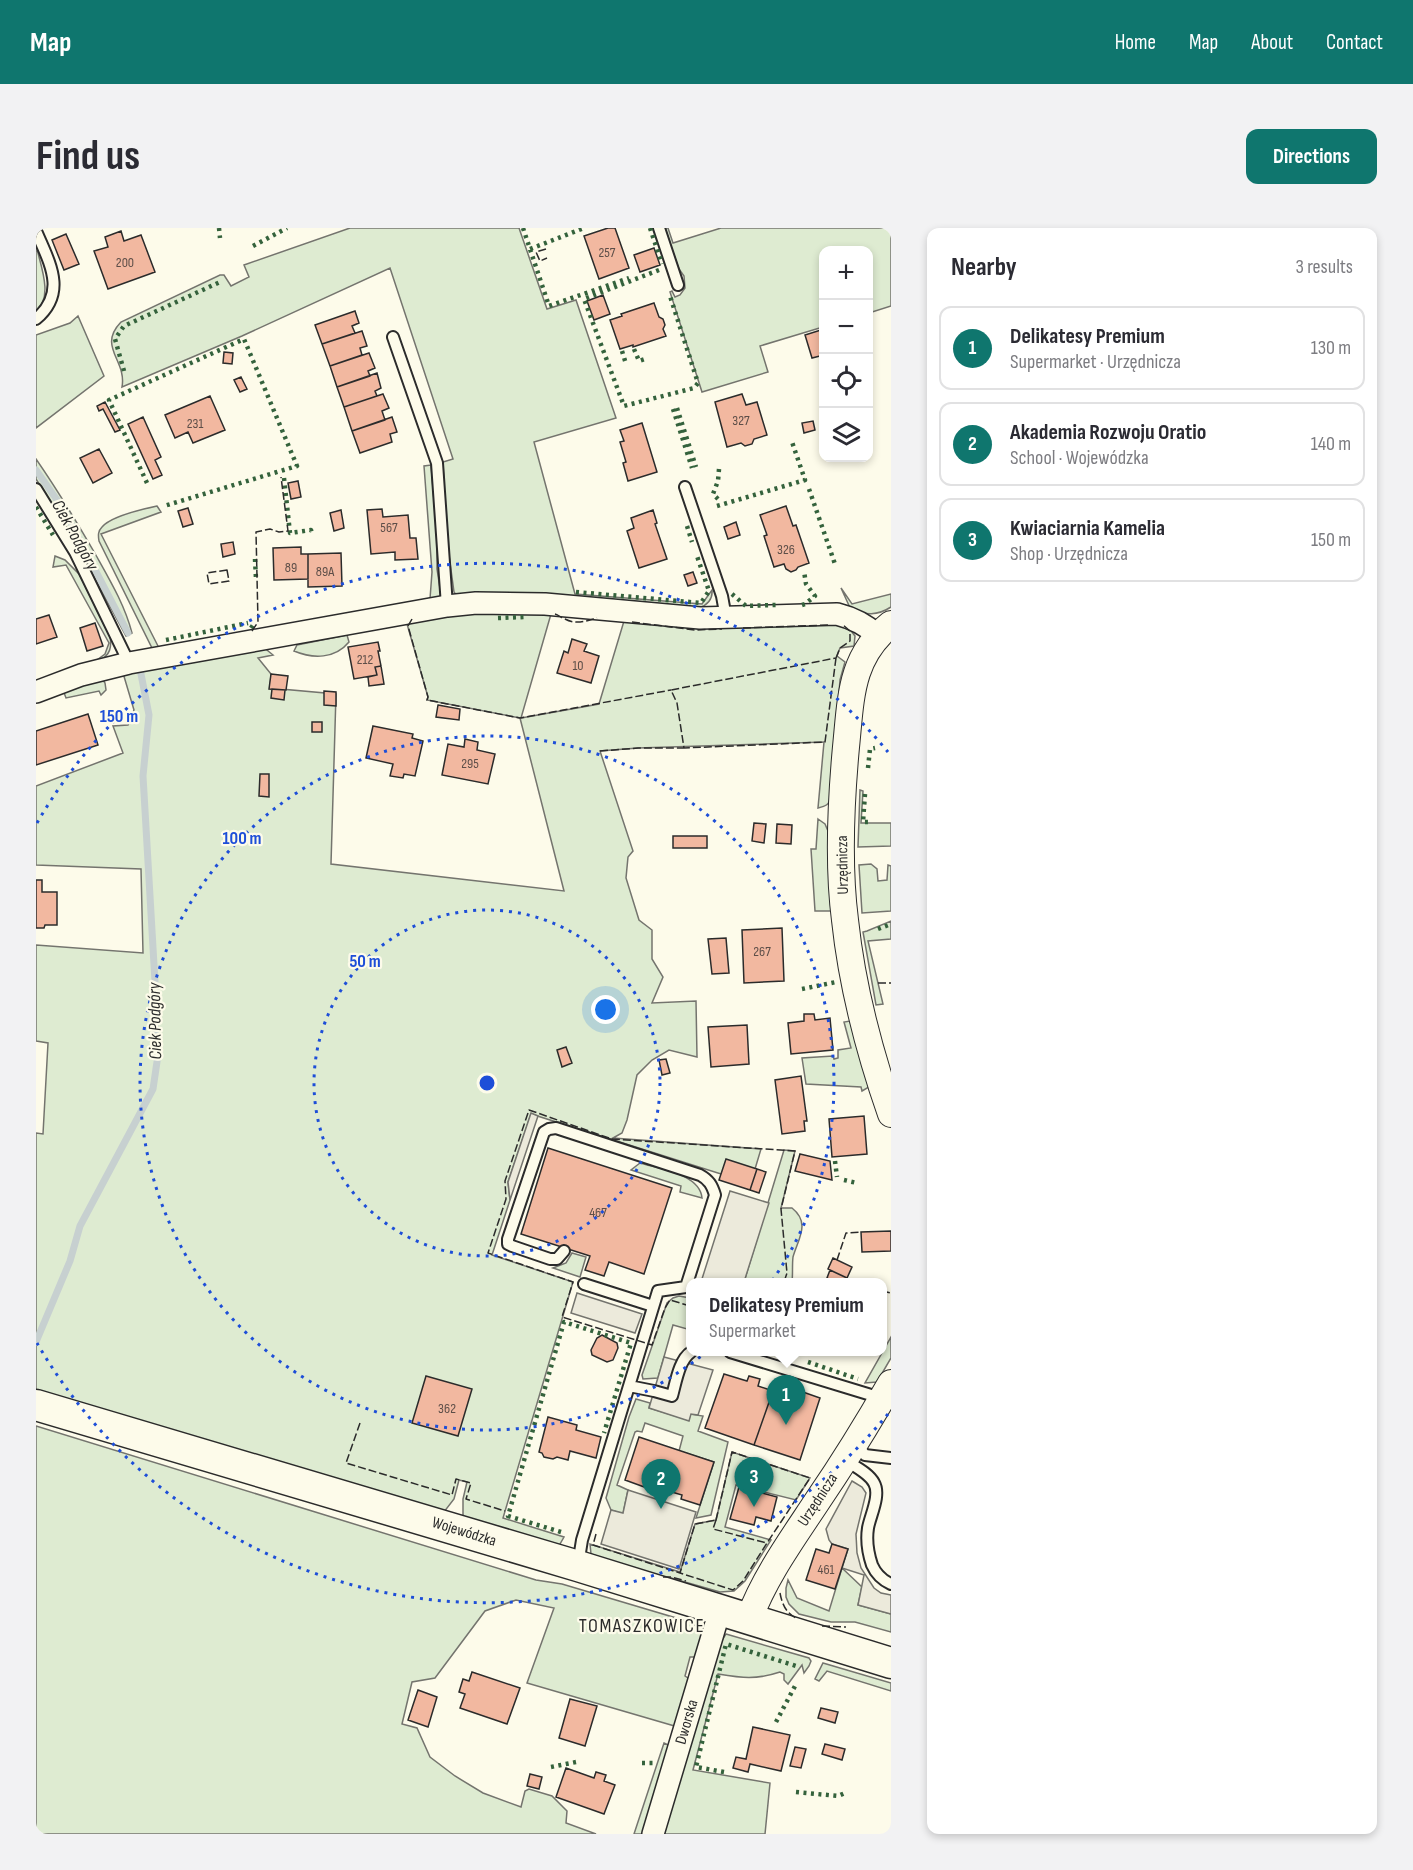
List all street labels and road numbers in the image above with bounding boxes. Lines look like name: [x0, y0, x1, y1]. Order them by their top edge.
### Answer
street label: Urzędnicza: [833, 835, 853, 895]
street label: Urzędnicza: [794, 1470, 842, 1530]
street label: Wojewódzka: [430, 1513, 498, 1551]
street label: Dworska: [672, 1697, 702, 1747]

